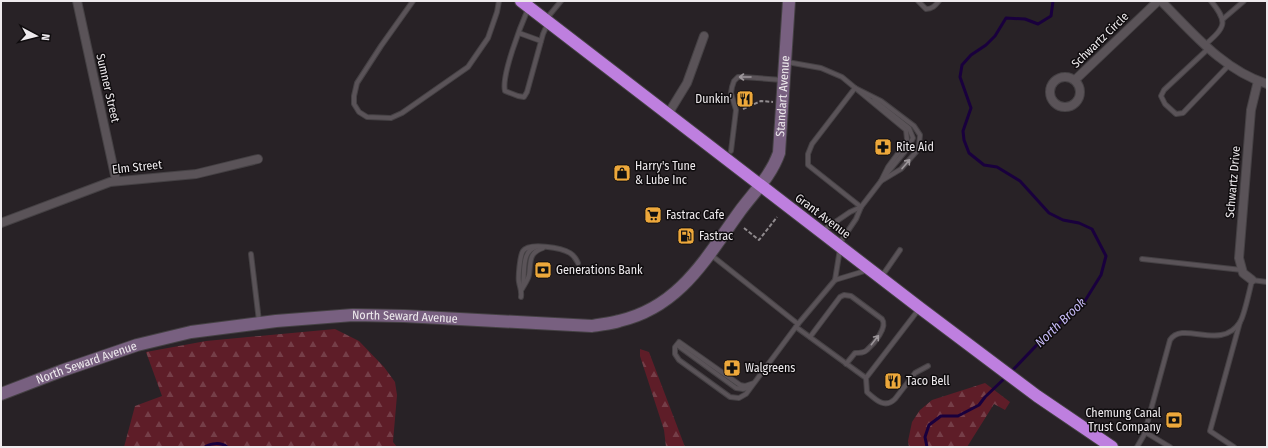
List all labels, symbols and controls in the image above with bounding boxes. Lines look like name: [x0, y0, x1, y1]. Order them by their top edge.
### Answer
street label: Schwartz Circle: [1069, 9, 1131, 71]
north arrow: [16, 16, 56, 56]
text: N: [39, 33, 52, 41]
street label: Sumner Street: [93, 52, 123, 124]
street label: Standart Avenue: [773, 55, 792, 137]
one-way arrow: [739, 73, 752, 81]
restaurant icon: Dunkin': [735, 89, 755, 109]
place label: Dunkin': [695, 92, 732, 106]
pharmacy icon: Rite Aid: [873, 137, 893, 157]
place label: Rite Aid: [896, 140, 934, 154]
street label: Schwartz Drive: [1223, 145, 1243, 219]
street label: Elm Street: [111, 157, 163, 177]
one-way arrow: [902, 158, 911, 169]
place label: Harry's Tune & Lube Inc: [635, 159, 696, 187]
shop icon: Harry's Tune & Lube Inc: [612, 163, 632, 183]
street label: Grant Avenue: [793, 191, 854, 241]
supermarket icon: Fastrac Cafe: [643, 205, 663, 225]
place label: Fastrac Cafe: [666, 208, 724, 222]
fuel station icon: Fastrac: [676, 226, 696, 246]
place label: Fastrac: [699, 229, 733, 243]
bank icon: Generations Bank: [533, 260, 553, 280]
place label: Generations Bank: [556, 263, 643, 277]
water label: North Brook: [1032, 294, 1089, 350]
street label: North Seward Avenue: [352, 308, 458, 326]
one-way arrow: [870, 335, 879, 346]
street label: North Seward Avenue: [34, 339, 139, 387]
pharmacy icon: Walgreens: [722, 358, 742, 378]
place label: Walgreens: [745, 361, 795, 375]
restaurant icon: Taco Bell: [883, 371, 903, 391]
place label: Taco Bell: [906, 374, 950, 388]
place label: Chemung Canal Trust Company: [1085, 406, 1162, 434]
bank icon: Chemung Canal Trust Company: [1164, 410, 1184, 430]

